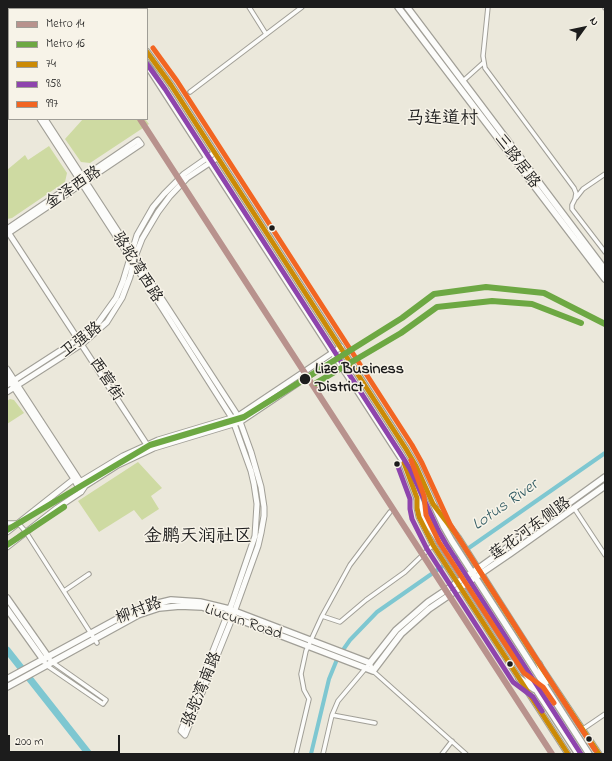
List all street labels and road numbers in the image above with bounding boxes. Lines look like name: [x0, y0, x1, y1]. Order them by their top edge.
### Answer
street label: 三路居路: [489, 131, 543, 193]
street label: 金泽西路: [42, 163, 106, 215]
street label: 骆驼湾西路: [107, 229, 165, 307]
street label: 卫强路: [57, 319, 107, 363]
street label: 西营街: [84, 355, 126, 405]
street label: 莲花河东侧路: [487, 494, 575, 566]
street label: 柳村路: [113, 594, 165, 630]
street label: Liucun Road: [202, 601, 284, 645]
street label: 骆驼湾南路: [179, 649, 227, 731]

